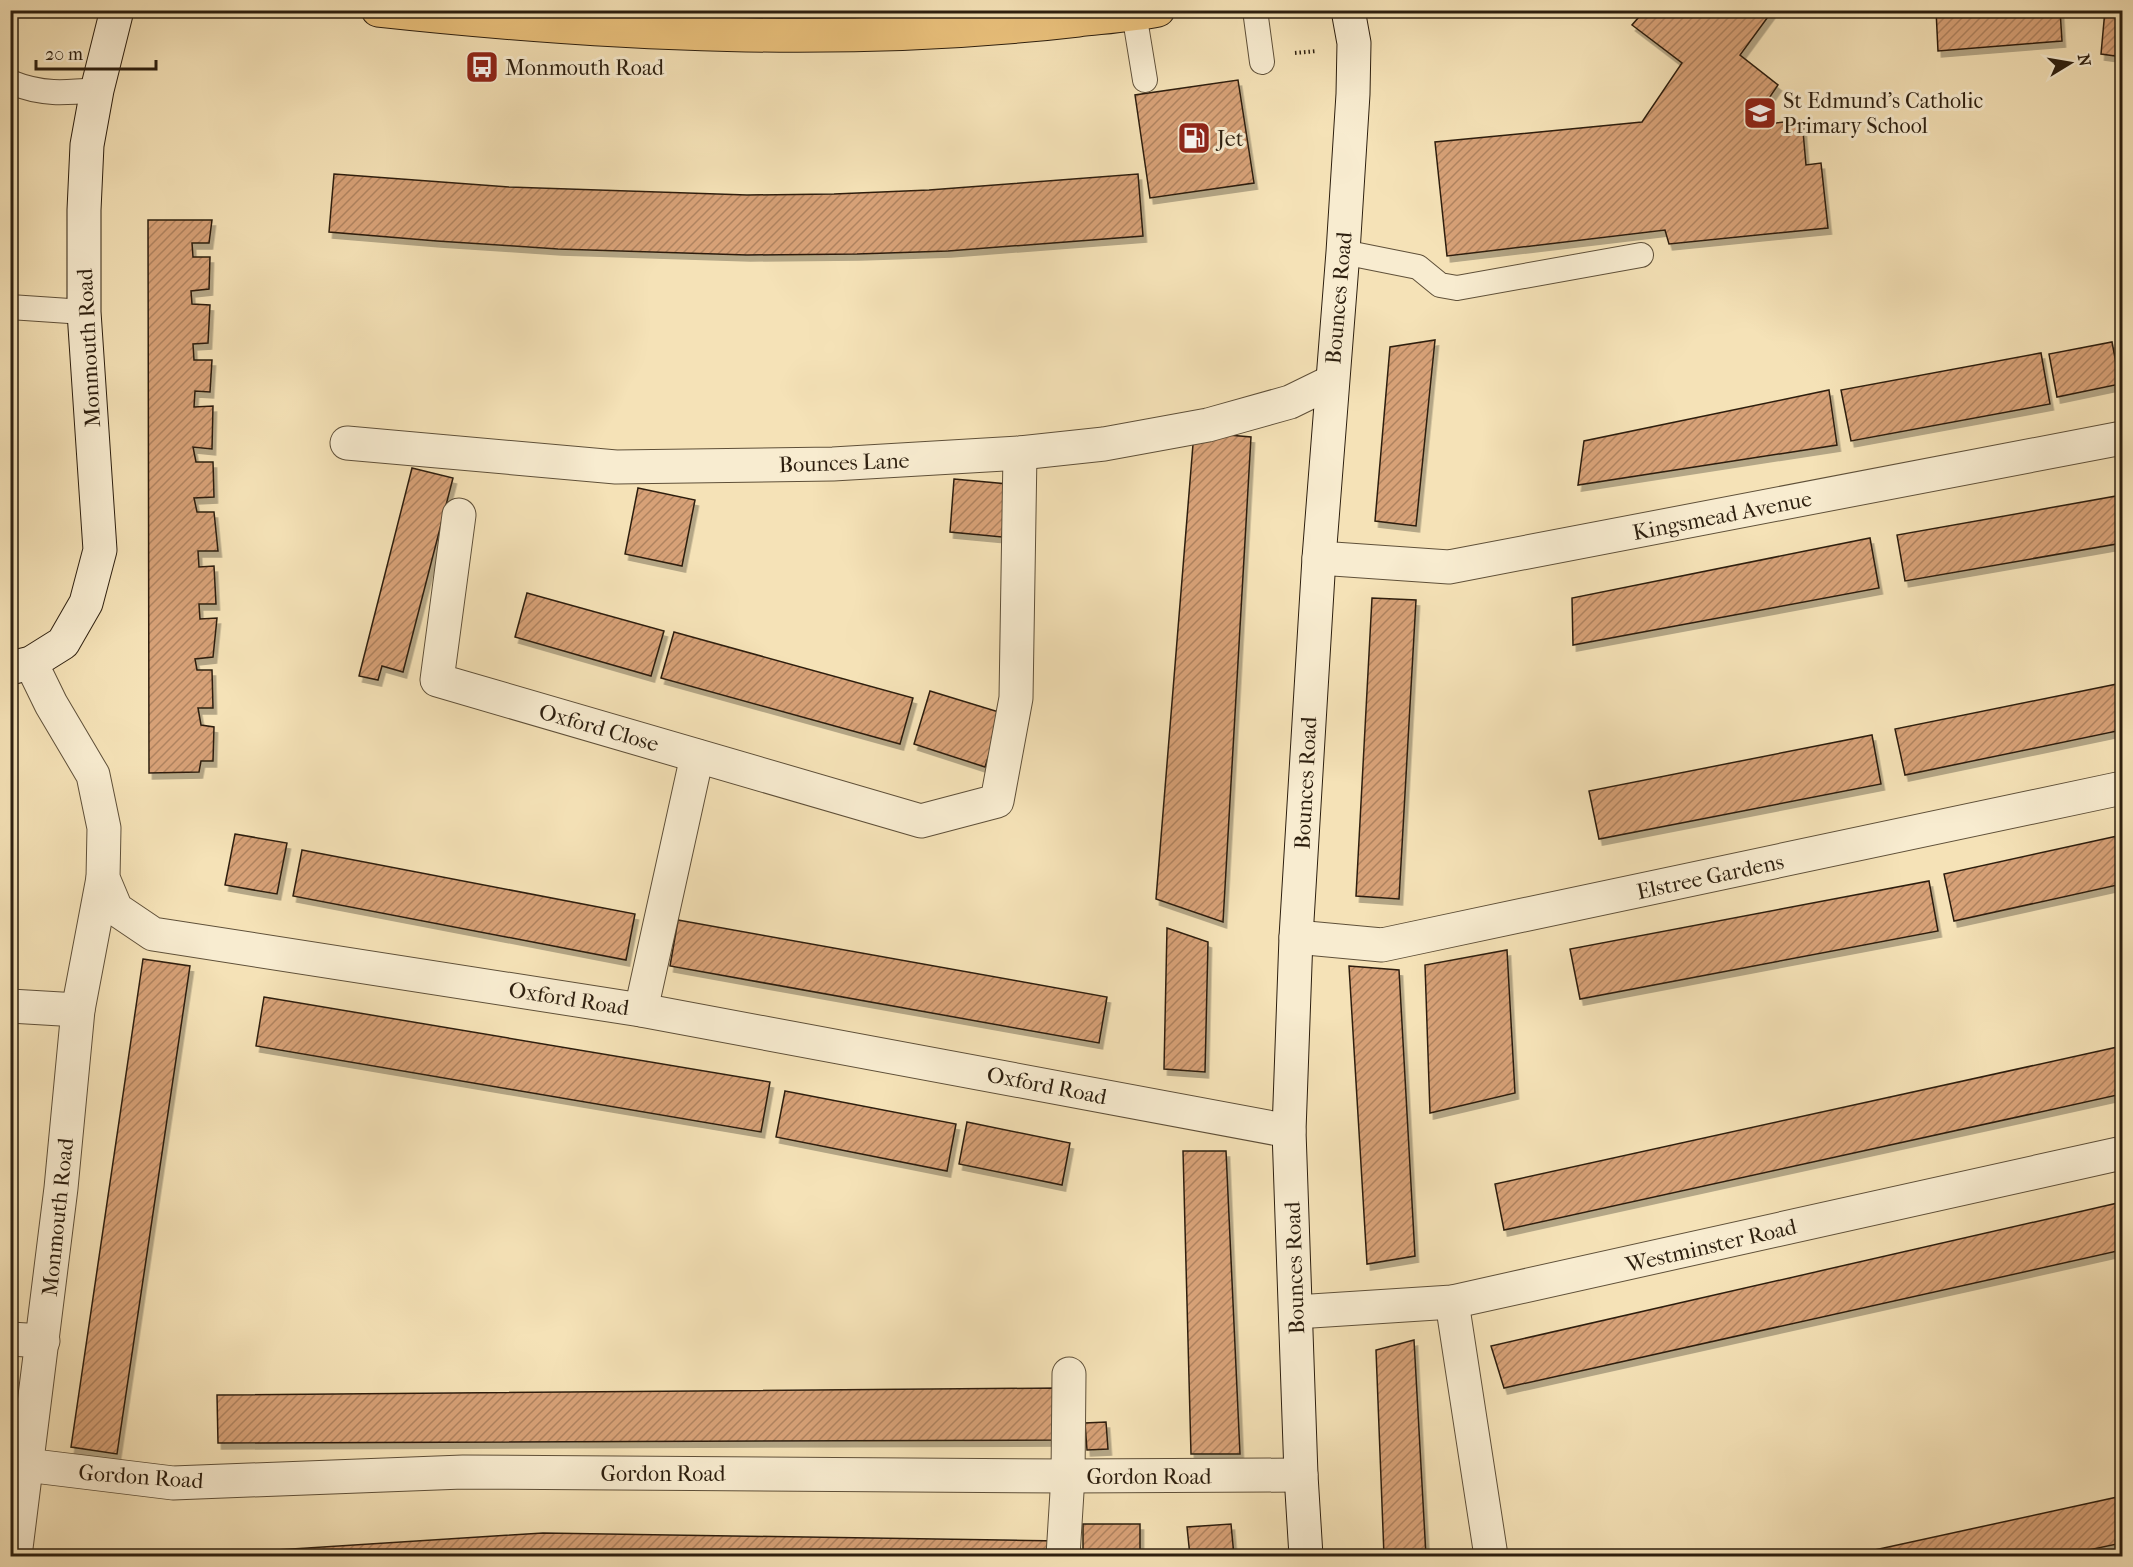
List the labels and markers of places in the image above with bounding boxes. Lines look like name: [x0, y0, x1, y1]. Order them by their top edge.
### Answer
bus stop icon: Monmouth Road: [464, 49, 500, 85]
place label: Monmouth Road: [505, 55, 665, 81]
place label: St Edmund's Catholic Primary School: [1783, 88, 1983, 139]
school or university icon: St Edmund's Catholic Primary School: [1742, 95, 1778, 131]
fuel station icon: Jet: [1176, 120, 1212, 156]
place label: Jet: [1215, 126, 1244, 152]

